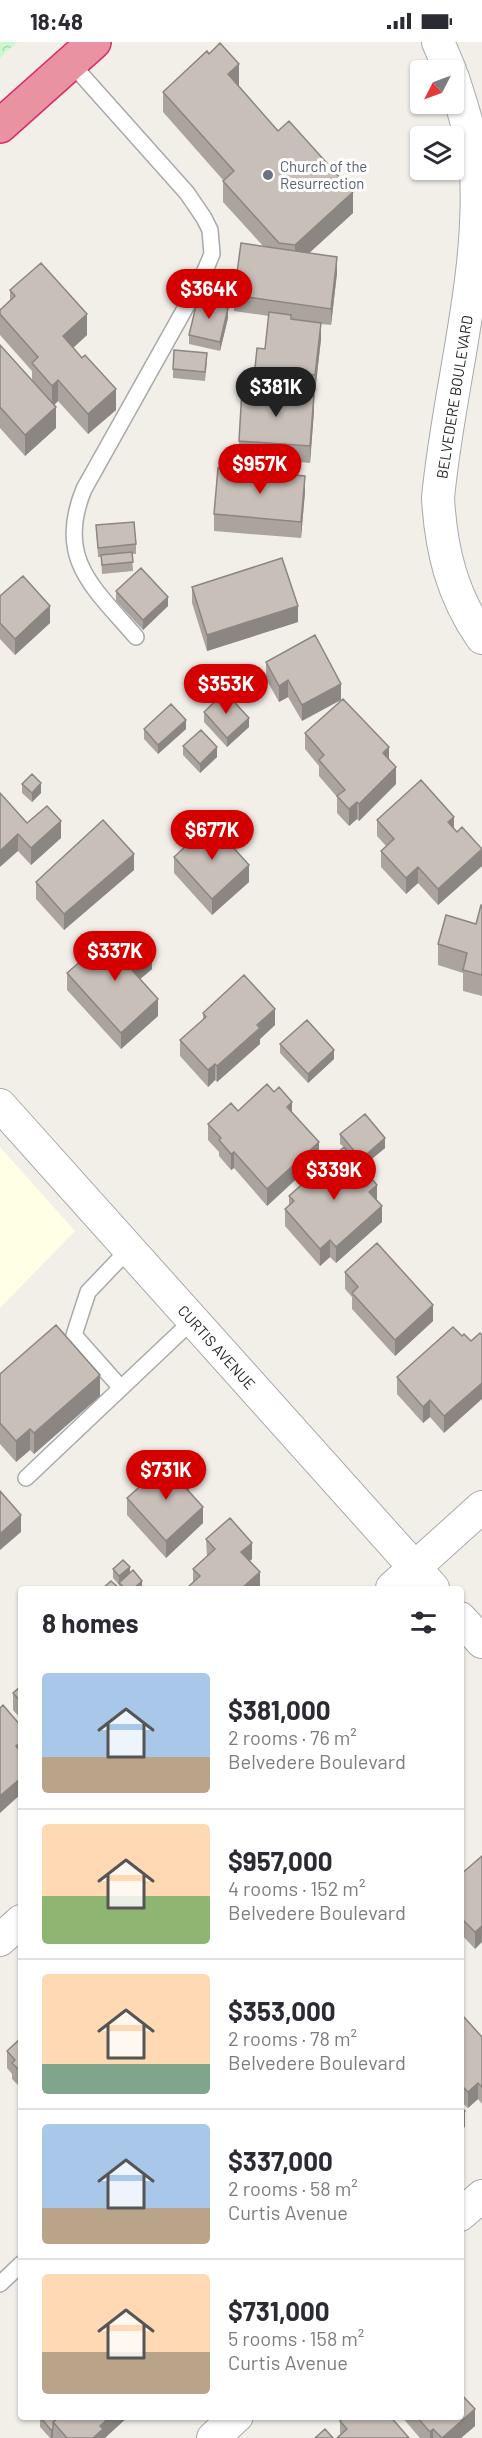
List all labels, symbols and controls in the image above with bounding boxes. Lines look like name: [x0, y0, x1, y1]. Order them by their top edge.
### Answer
text: 18:48: [30, 8, 83, 34]
north arrow: [410, 60, 464, 114]
map controls: [410, 60, 464, 180]
button: layers: [410, 126, 464, 180]
place label: Church of the Resurrection: [280, 157, 367, 192]
marker: Church of the Resurrection: [261, 168, 275, 182]
pin: $364K: [167, 269, 251, 320]
text: $364K: [180, 276, 238, 300]
street label: BELVEDERE BOULEVARD: [432, 314, 476, 480]
pin: $381K: [234, 367, 318, 418]
text: $381K: [250, 374, 302, 398]
pin: $957K: [218, 444, 302, 495]
text: $957K: [232, 451, 288, 475]
pin: $353K: [184, 664, 268, 715]
text: $353K: [198, 671, 254, 695]
pin: $677K: [170, 810, 254, 861]
text: $677K: [185, 817, 239, 841]
pin: $337K: [73, 931, 157, 982]
text: $337K: [87, 938, 143, 962]
pin: $339K: [292, 1150, 376, 1201]
text: $339K: [306, 1157, 362, 1181]
street label: CURTIS AVENUE: [174, 1301, 260, 1393]
pin: $731K: [124, 1450, 208, 1501]
text: $731K: [140, 1457, 192, 1481]
icon: filters: [407, 1606, 440, 1639]
text: 8 homes: [42, 1607, 139, 1638]
text: $381,000: [228, 1694, 331, 1725]
icon: home: [90, 1697, 162, 1769]
text: 2 rooms · 76 m²: [228, 1725, 357, 1749]
text: Belvedere Boulevard: [228, 1749, 406, 1773]
text: $957,000: [228, 1845, 333, 1876]
icon: home: [90, 1848, 162, 1920]
text: 4 rooms · 152 m²: [228, 1876, 365, 1900]
text: Belvedere Boulevard: [228, 1900, 406, 1924]
text: $353,000: [228, 1995, 336, 2026]
icon: home: [90, 1998, 162, 2070]
text: 2 rooms · 78 m²: [228, 2026, 357, 2050]
text: Belvedere Boulevard: [228, 2050, 406, 2074]
text: $337,000: [228, 2145, 333, 2176]
icon: home: [90, 2148, 162, 2220]
text: 2 rooms · 58 m²: [228, 2176, 358, 2200]
text: Curtis Avenue: [228, 2200, 348, 2224]
text: $731,000: [228, 2295, 330, 2326]
icon: home: [90, 2298, 162, 2370]
text: 5 rooms · 158 m²: [228, 2326, 364, 2350]
text: Curtis Avenue: [228, 2350, 348, 2374]

